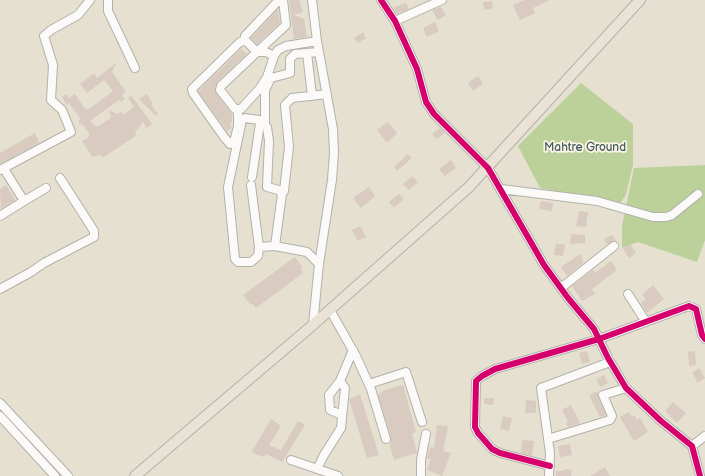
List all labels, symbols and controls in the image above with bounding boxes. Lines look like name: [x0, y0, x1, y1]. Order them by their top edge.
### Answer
park label: Mahtre Ground: [544, 141, 626, 155]

